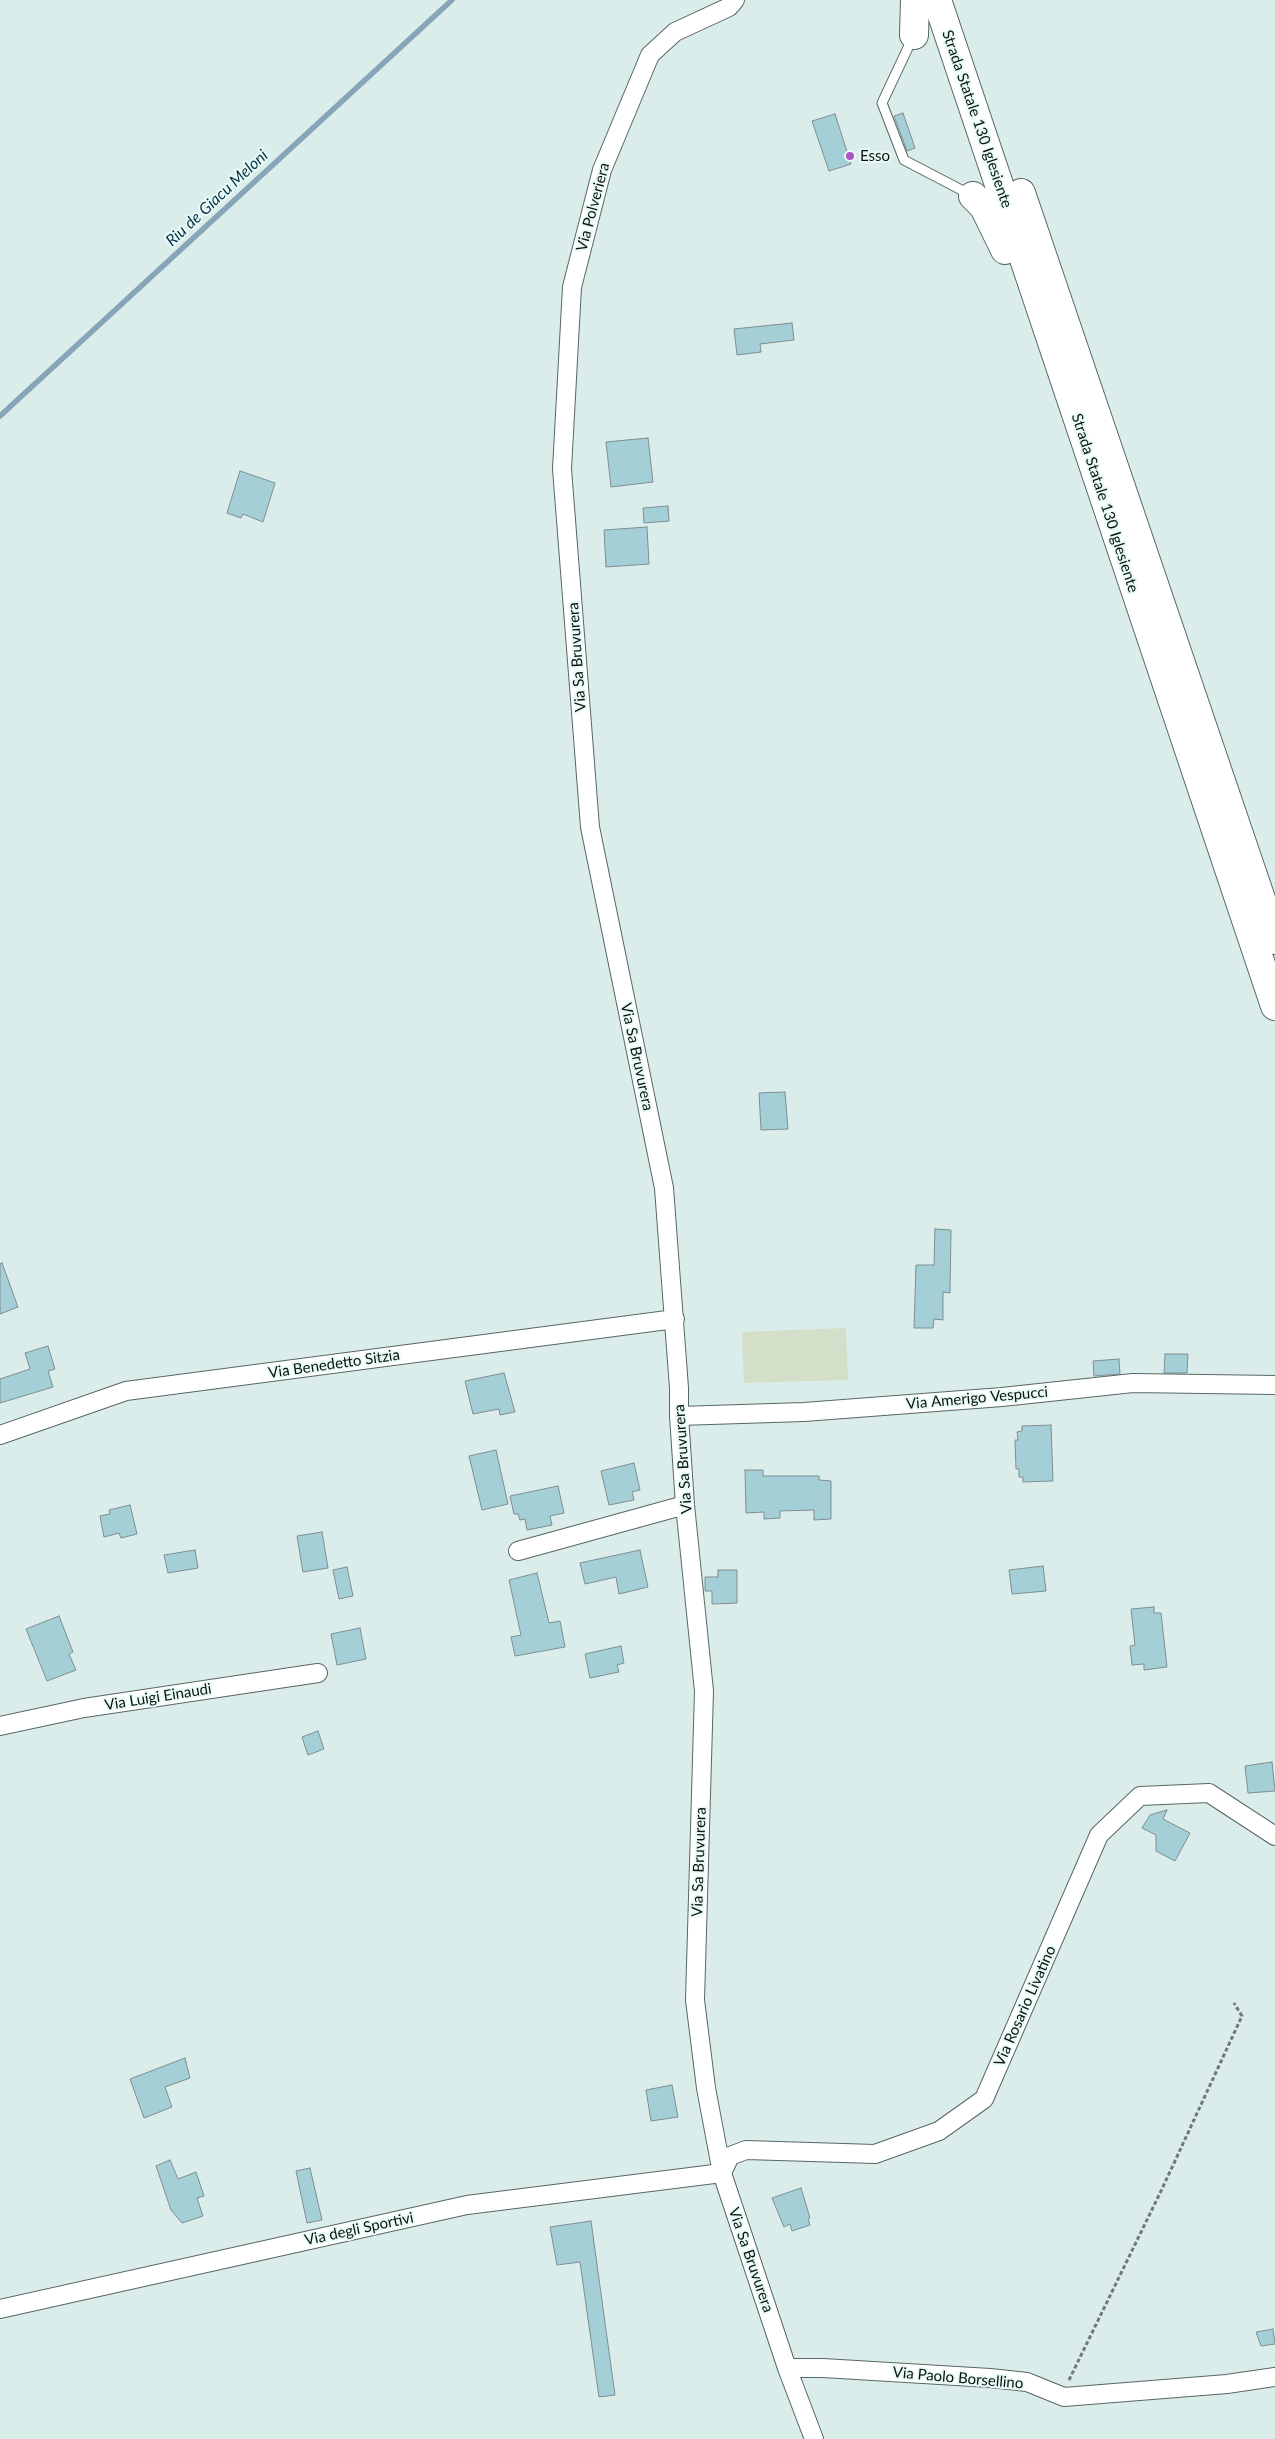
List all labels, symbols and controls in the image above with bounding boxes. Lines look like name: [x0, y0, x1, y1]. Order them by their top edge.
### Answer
street label: Strada Statale 130 Iglesiente: [938, 28, 1016, 210]
water label: Riu de Giacu Meloni: [162, 146, 272, 250]
place label: Esso: [860, 147, 890, 165]
marker: Esso: [844, 150, 856, 162]
street label: Via Polveriera: [573, 161, 613, 253]
street label: Strada Statale 130 Iglesiente: [1068, 411, 1142, 595]
street label: Via Sa Bruvurera: [564, 602, 590, 712]
street label: Via Sa Bruvurera: [617, 1001, 657, 1113]
street label: Via Benedetto Sitzia: [267, 1346, 401, 1382]
street label: Via Amerigo Vespucci: [905, 1383, 1049, 1413]
street label: Via Sa Bruvurera: [670, 1404, 696, 1514]
street label: Via Luigi Einaudi: [103, 1680, 213, 1714]
street label: Via Sa Bruvurera: [688, 1807, 710, 1917]
street label: Via Rosario Livatino: [990, 1943, 1060, 2069]
street label: Via Sa Bruvurera: [725, 2205, 777, 2315]
street label: Via degli Sportivi: [303, 2209, 415, 2249]
street label: Via Paolo Borsellino: [892, 2363, 1024, 2393]

